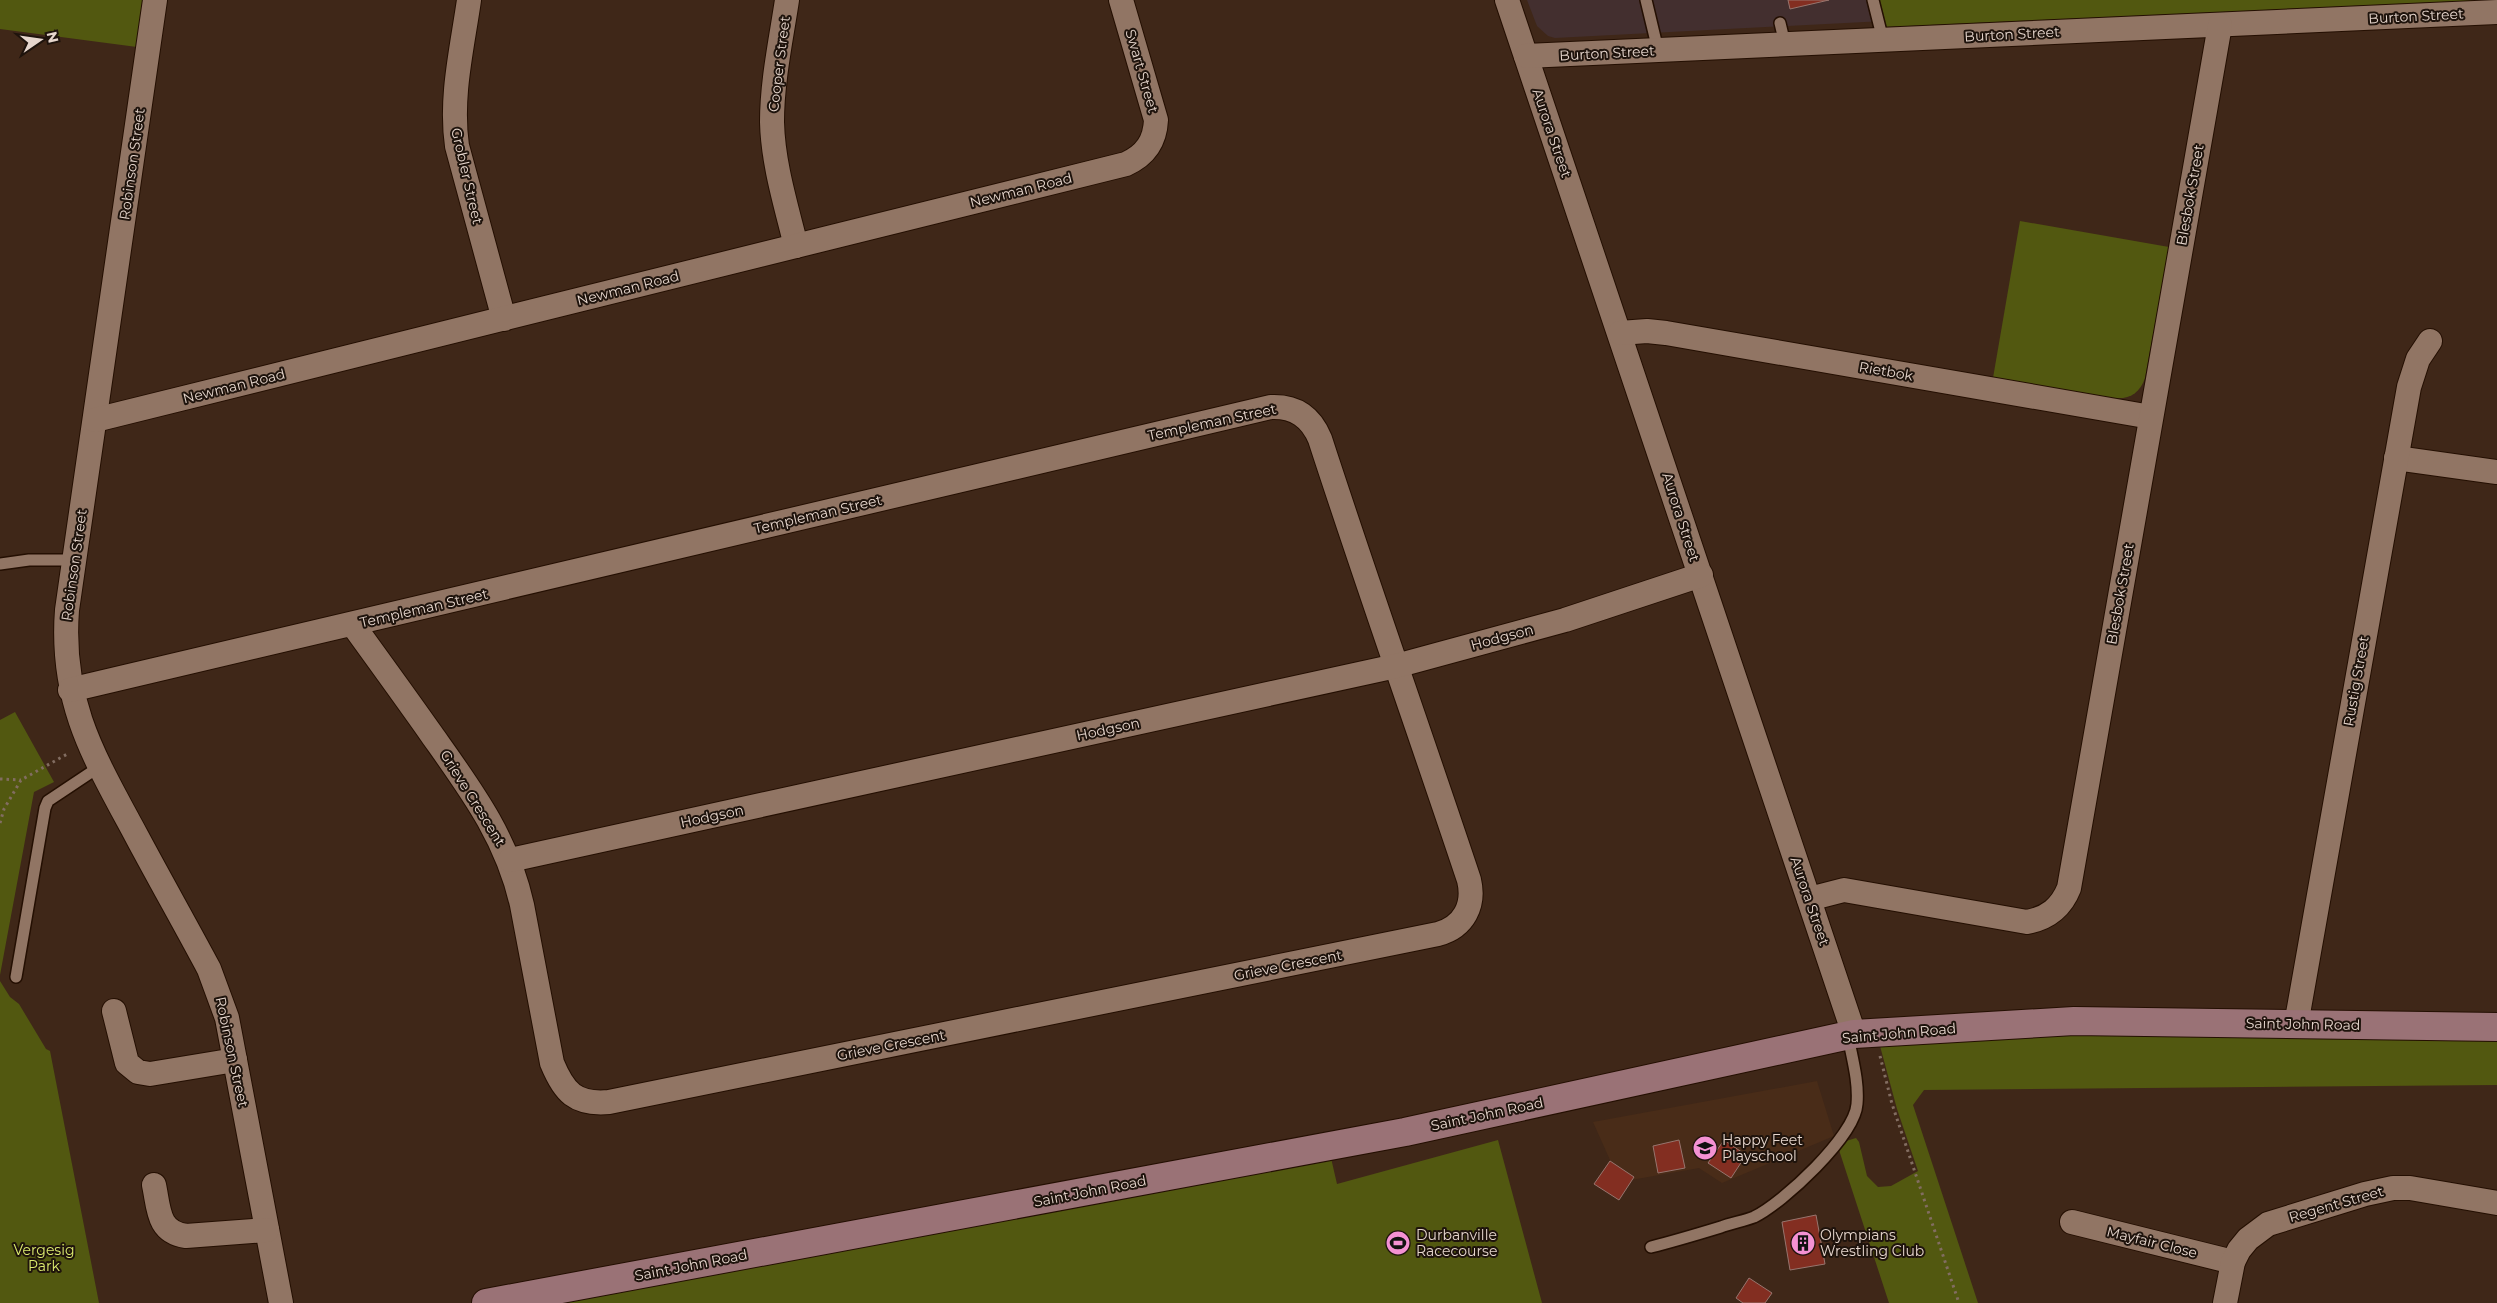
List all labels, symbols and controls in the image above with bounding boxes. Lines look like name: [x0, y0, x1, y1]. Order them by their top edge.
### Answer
street label: Burton Street: [2368, 4, 2464, 27]
north arrow: [15, 15, 65, 65]
street label: Cooper Street: [764, 15, 794, 113]
street label: Burton Street: [1964, 22, 2060, 45]
street label: Swart Street: [1121, 27, 1163, 115]
text: N: [43, 30, 63, 45]
street label: Burton Street: [1559, 41, 1655, 64]
street label: Aurora Street: [1528, 86, 1576, 180]
street label: Robinson Street: [115, 107, 149, 221]
street label: Grobler Street: [447, 126, 487, 226]
street label: Blesbok Street: [2172, 143, 2208, 247]
street label: Newman Road: [968, 169, 1074, 211]
street label: Newman Road: [575, 267, 681, 309]
street label: Rietbok: [1858, 357, 1915, 385]
street label: Newman Road: [181, 365, 287, 407]
street label: Templeman Street: [1146, 400, 1278, 444]
street label: Aurora Street: [1658, 470, 1704, 564]
street label: Templeman Street: [752, 490, 884, 537]
street label: Robinson Street: [57, 508, 91, 622]
street label: Blesbok Street: [2102, 542, 2138, 646]
street label: Templeman Street: [358, 584, 490, 631]
street label: Hodgson: [1469, 620, 1535, 654]
street label: Rustig Street: [2339, 634, 2373, 728]
street label: Hodgson: [1075, 714, 1141, 744]
street label: Grieve Crescent: [436, 747, 510, 850]
street label: Hodgson: [679, 801, 745, 831]
street label: Aurora Street: [1786, 854, 1834, 948]
street label: Grieve Crescent: [1232, 946, 1344, 984]
street label: Robinson Street: [211, 995, 253, 1109]
street label: Saint John Road: [2246, 1014, 2360, 1034]
street label: Saint John Road: [1841, 1019, 1957, 1047]
street label: Grieve Crescent: [835, 1026, 947, 1064]
street label: Saint John Road: [1429, 1093, 1545, 1135]
place label: Happy Feet Playschool: [1722, 1131, 1803, 1165]
school or university icon: Happy Feet Playschool: [1692, 1135, 1718, 1161]
street label: Saint John Road: [1032, 1171, 1148, 1211]
street label: Regent Street: [2287, 1182, 2386, 1226]
street label: Mayfair Close: [2105, 1222, 2199, 1262]
place label: Durbanville Racecourse: [1416, 1226, 1497, 1260]
place label: Olympians Wrestling Club: [1820, 1226, 1924, 1260]
sports icon: Durbanville Racecourse: [1385, 1230, 1411, 1256]
building icon: Olympians Wrestling Club: [1790, 1230, 1816, 1256]
park label: Vergesig Park: [13, 1241, 75, 1275]
street label: Saint John Road: [633, 1245, 749, 1285]

